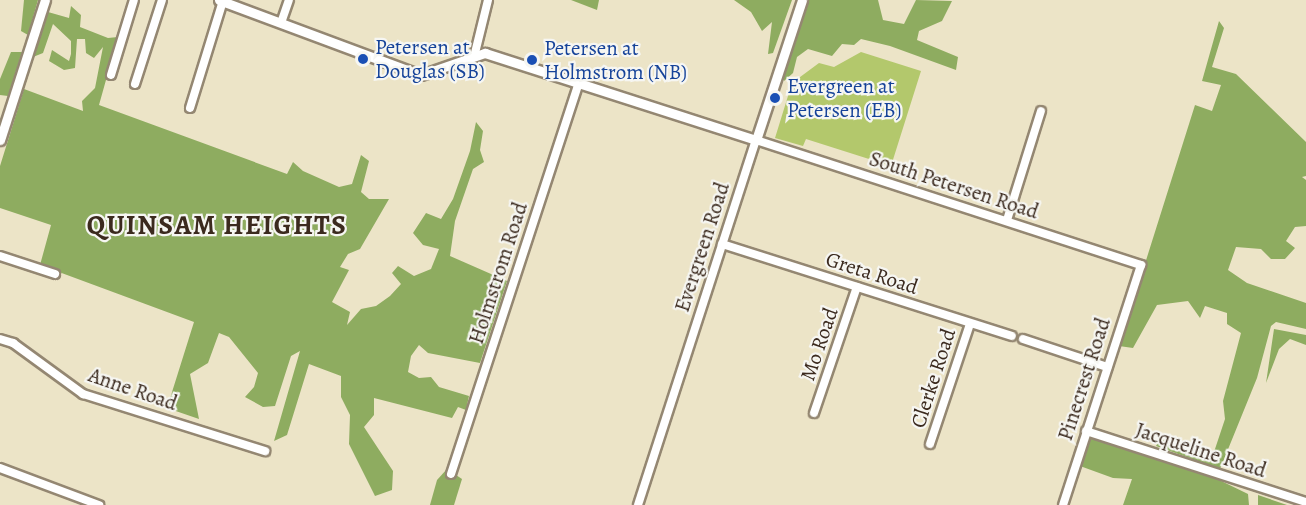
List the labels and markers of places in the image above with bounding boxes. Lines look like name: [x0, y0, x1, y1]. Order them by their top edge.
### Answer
place label: Petersen at Douglas (SB): [375, 34, 485, 84]
place label: Petersen at Holmstrom (NB): [544, 35, 687, 85]
marker: Petersen at Douglas (SB): [356, 52, 370, 66]
marker: Petersen at Holmstrom (NB): [525, 53, 539, 67]
place label: Evergreen at Petersen (EB): [787, 73, 901, 123]
marker: Evergreen at Petersen (EB): [768, 91, 782, 105]

